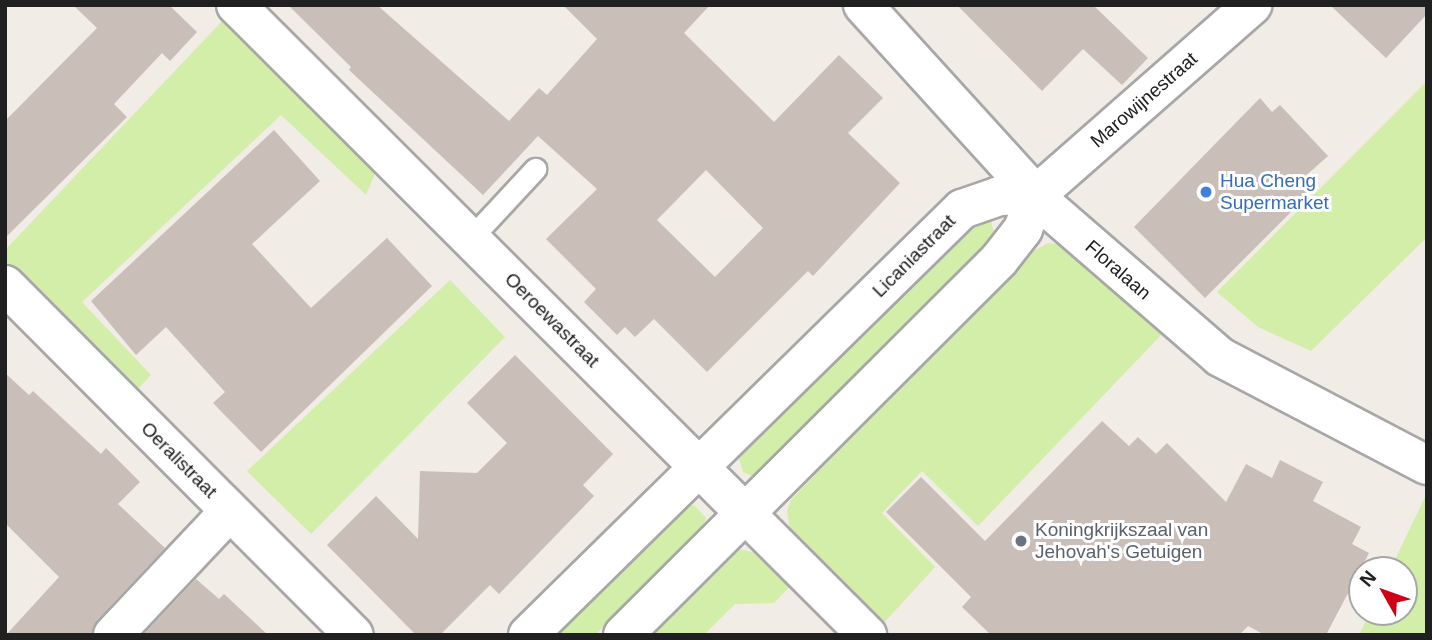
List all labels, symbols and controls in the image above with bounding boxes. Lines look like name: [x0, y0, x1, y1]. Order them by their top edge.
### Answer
street label: Marowijnestraat: [1086, 47, 1202, 153]
place label: Hua Cheng Supermarket: [1220, 170, 1329, 214]
marker: Hua Cheng Supermarket: [1198, 184, 1214, 200]
street label: Licaniastraat: [868, 210, 960, 302]
street label: Floralaan: [1081, 235, 1155, 305]
street label: Oeroewastraat: [500, 268, 604, 372]
street label: Oeralistraat: [136, 417, 222, 503]
place label: Koningkrijkszaal van Jehovah's Getuigen: [1035, 519, 1208, 563]
marker: Koningkrijkszaal van Jehovah's Getuigen: [1013, 533, 1029, 549]
north arrow: [1348, 556, 1418, 626]
text: N: [1356, 566, 1381, 590]

